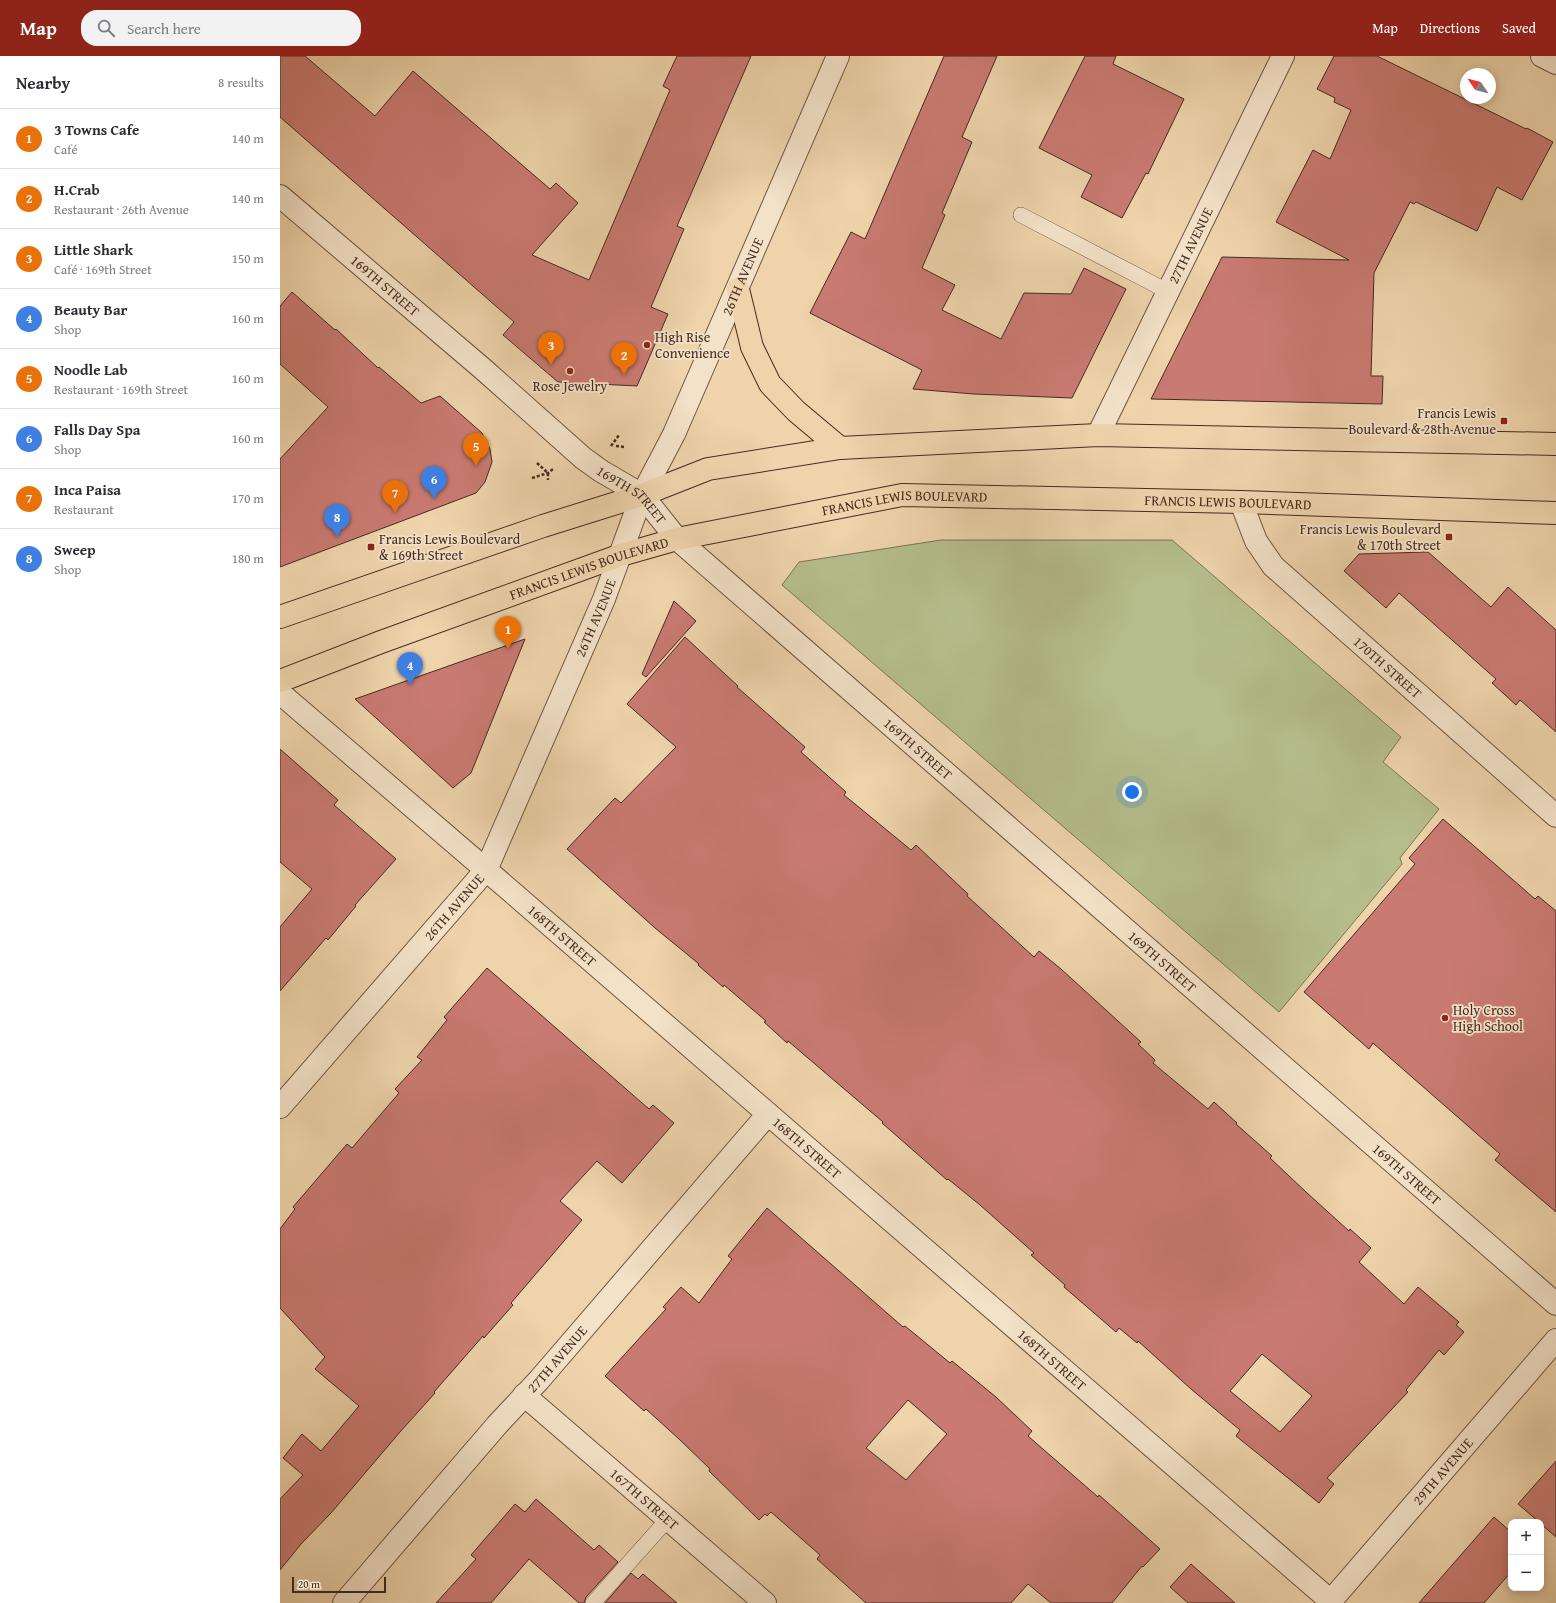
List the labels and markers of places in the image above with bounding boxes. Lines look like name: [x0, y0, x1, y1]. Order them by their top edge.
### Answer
place label: High Rise Convenience: [655, 327, 730, 363]
pin: 3: [538, 332, 564, 365]
marker: High Rise Convenience: [642, 340, 652, 350]
pin: 2: [611, 342, 637, 375]
marker: Rose Jewelry: [565, 366, 575, 376]
place label: Rose Jewelry: [533, 376, 607, 396]
place label: Francis Lewis Boulevard & 28th Avenue: [1348, 403, 1496, 439]
marker: Francis Lewis Boulevard & 28th Avenue: [1499, 416, 1509, 426]
pin: 5: [463, 433, 489, 466]
pin: 6: [421, 466, 447, 499]
pin: 7: [382, 480, 408, 513]
pin: 8: [324, 504, 350, 537]
place label: Francis Lewis Boulevard & 170th Street: [1300, 519, 1442, 555]
place label: Francis Lewis Boulevard & 169th Street: [379, 529, 521, 565]
marker: Francis Lewis Boulevard & 170th Street: [1444, 532, 1454, 542]
marker: Francis Lewis Boulevard & 169th Street: [366, 542, 376, 552]
pin: 1: [495, 616, 521, 649]
pin: 4: [397, 652, 423, 685]
place label: Holy Cross High School: [1453, 1000, 1523, 1036]
marker: Holy Cross High School: [1440, 1013, 1450, 1023]

